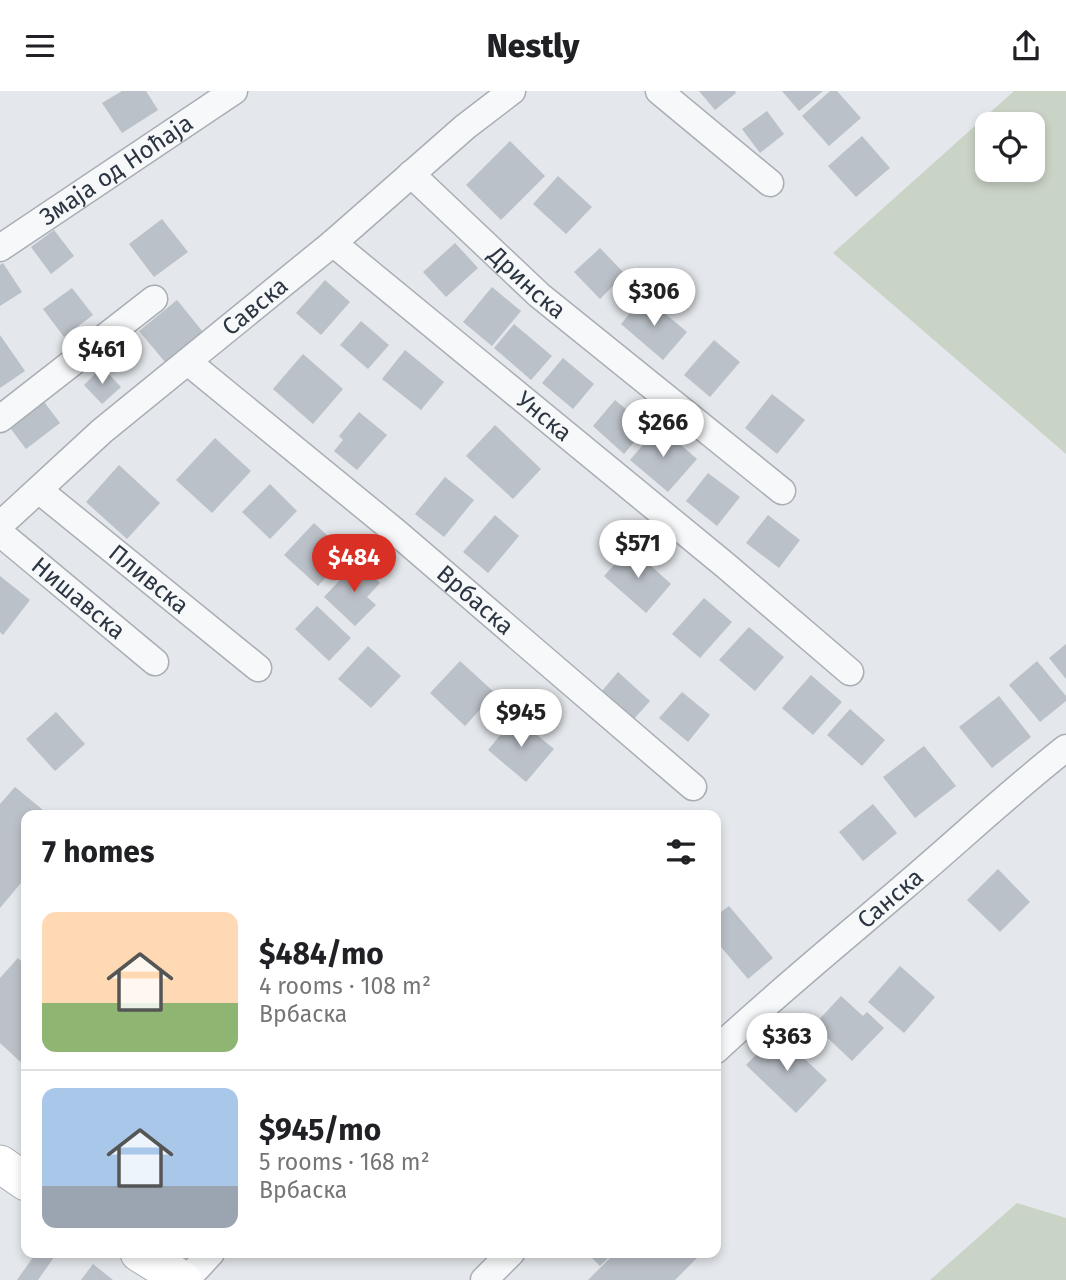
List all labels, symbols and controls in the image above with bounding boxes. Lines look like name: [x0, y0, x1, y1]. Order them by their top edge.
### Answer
icon: menu: [21, 27, 59, 65]
text: Nestly: [487, 27, 579, 65]
icon: share: [1007, 27, 1045, 65]
street label: Змаја од Ноћаја: [34, 109, 198, 231]
map controls: [975, 112, 1045, 182]
button: locate: [975, 112, 1045, 182]
street label: Дринска: [482, 240, 571, 325]
pin: $306: [613, 268, 695, 328]
street label: Савска: [217, 272, 293, 341]
text: $306: [628, 277, 680, 305]
pin: $461: [61, 327, 143, 386]
text: $461: [78, 335, 126, 363]
street label: Унска: [511, 385, 577, 447]
pin: $266: [622, 399, 704, 459]
text: $266: [638, 408, 688, 436]
pin: $571: [597, 521, 679, 580]
text: $571: [615, 529, 661, 557]
pin: $484: [313, 535, 395, 594]
street label: Пливска: [103, 539, 194, 620]
text: $484: [328, 543, 380, 571]
street label: Нишавска: [26, 551, 131, 645]
street label: Врбаска: [431, 559, 519, 641]
pin: $945: [480, 689, 562, 749]
text: $945: [496, 698, 546, 726]
icon: filters: [662, 833, 700, 871]
text: 7 homes: [42, 834, 154, 870]
street label: Санска: [852, 863, 929, 934]
text: $484/mo: [259, 936, 384, 972]
icon: home: [98, 940, 182, 1024]
text: 4 rooms · 108 m²: [259, 972, 431, 1000]
text: Врбаска: [259, 1000, 347, 1028]
pin: $363: [746, 1013, 828, 1073]
text: $363: [762, 1022, 812, 1050]
text: $945/mo: [259, 1112, 381, 1148]
icon: home: [98, 1116, 182, 1200]
text: 5 rooms · 168 m²: [259, 1148, 430, 1176]
text: Врбаска: [259, 1176, 347, 1204]

